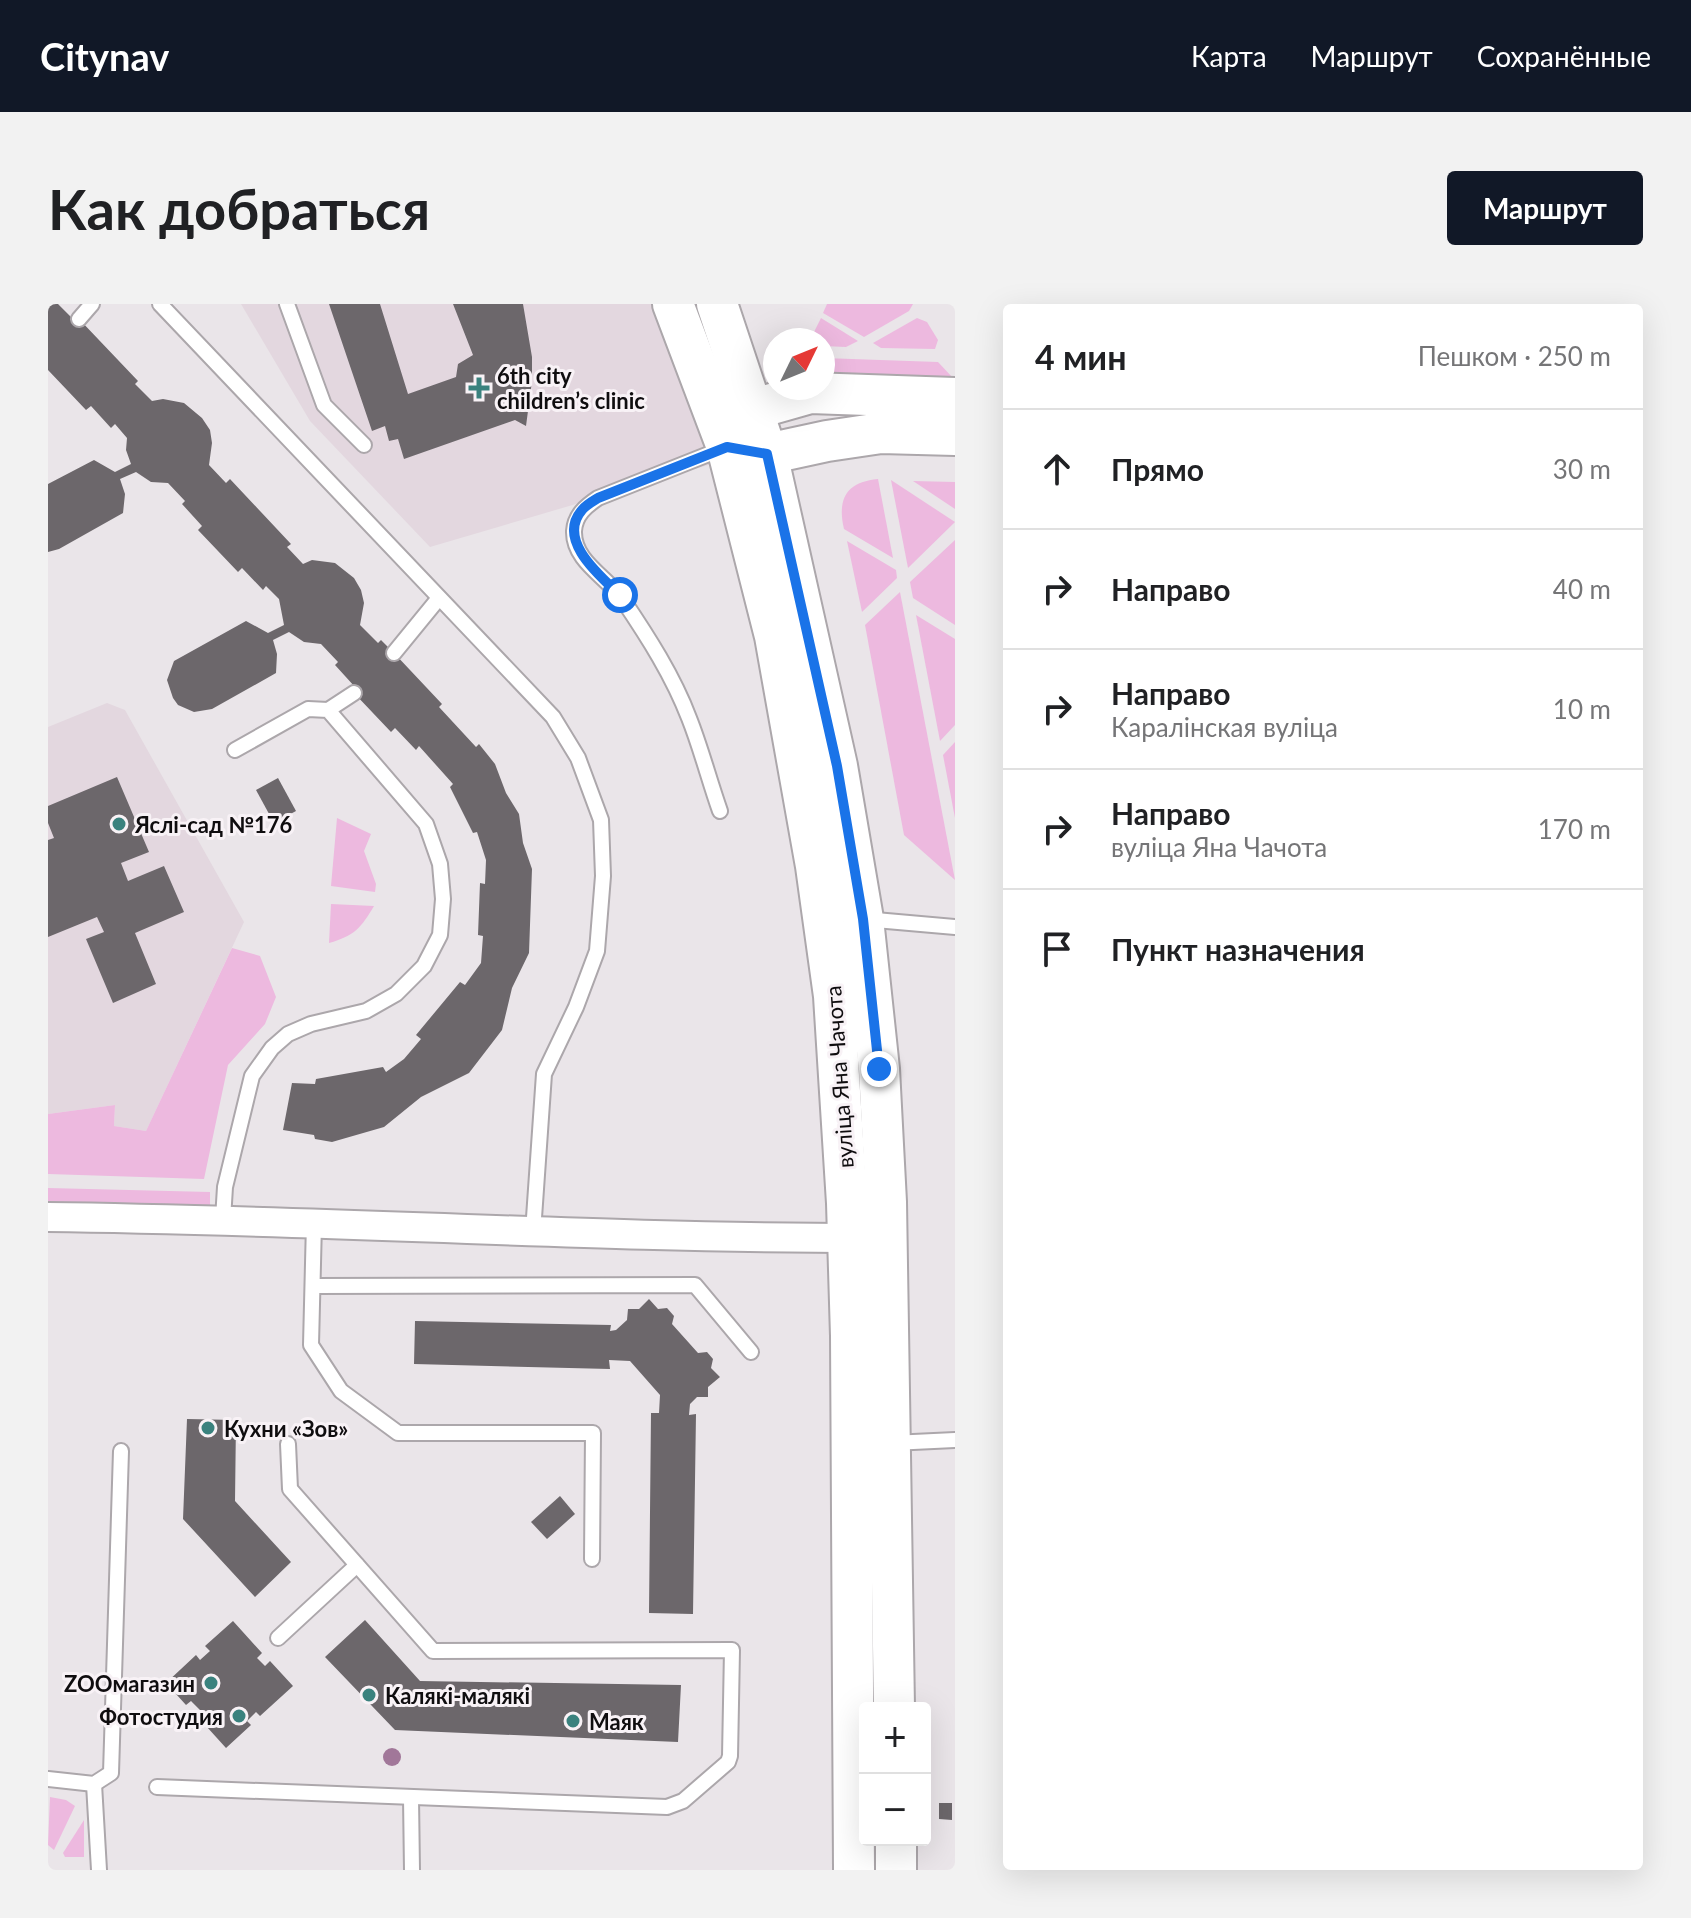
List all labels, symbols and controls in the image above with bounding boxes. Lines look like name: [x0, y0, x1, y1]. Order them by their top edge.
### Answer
text: Citynav: [40, 33, 169, 79]
text: Карта: [1191, 39, 1267, 73]
text: Маршрут: [1311, 39, 1433, 73]
text: Сохранённые: [1477, 39, 1651, 73]
button: Маршрут: [1447, 171, 1643, 245]
text: Как добраться: [48, 175, 430, 242]
north arrow: [763, 328, 835, 400]
text: 4 мин: [1035, 336, 1127, 377]
text: Пешком · 250 m: [1418, 340, 1611, 372]
place label: 6th city children’s clinic: [497, 362, 645, 414]
marker: 6th city children’s clinic: [468, 377, 490, 399]
icon: ahead: [1035, 447, 1079, 491]
text: Прямо: [1111, 451, 1204, 487]
text: 30 m: [1553, 453, 1611, 485]
icon: right: [1035, 567, 1079, 611]
text: Направо: [1111, 571, 1231, 607]
text: 40 m: [1553, 573, 1611, 605]
route start: [602, 577, 638, 613]
text: Направо: [1111, 675, 1231, 711]
icon: right: [1035, 687, 1079, 731]
text: 10 m: [1553, 693, 1611, 725]
text: Каралінская вуліца: [1111, 711, 1338, 743]
text: Направо: [1111, 795, 1231, 831]
icon: right: [1035, 807, 1079, 851]
place label: Яслі-сад №176: [134, 811, 293, 838]
text: 170 m: [1538, 813, 1611, 845]
marker: Яслі-сад №176: [110, 815, 128, 833]
text: вуліца Яна Чачота: [1111, 831, 1327, 863]
icon: arrive: [1035, 927, 1079, 971]
text: Пункт назначения: [1111, 931, 1365, 967]
street label: вуліца Яна Чачота: [819, 985, 859, 1169]
route end: [861, 1051, 897, 1087]
place label: Кухни «Зов»: [224, 1415, 348, 1442]
marker: Кухни «Зов»: [199, 1419, 217, 1437]
place label: ZOOмагазин: [64, 1670, 195, 1697]
marker: ZOOмагазин: [202, 1674, 220, 1692]
place label: Калякі-малякі: [385, 1682, 530, 1709]
marker: Калякі-малякі: [360, 1686, 378, 1704]
map controls: [859, 1702, 931, 1846]
button: +: [859, 1702, 931, 1774]
place label: Фотостудия: [99, 1703, 223, 1730]
marker: Фотостудия: [230, 1707, 248, 1725]
place label: Маяк: [589, 1708, 644, 1735]
marker: Маяк: [564, 1712, 582, 1730]
button: −: [859, 1774, 931, 1846]

